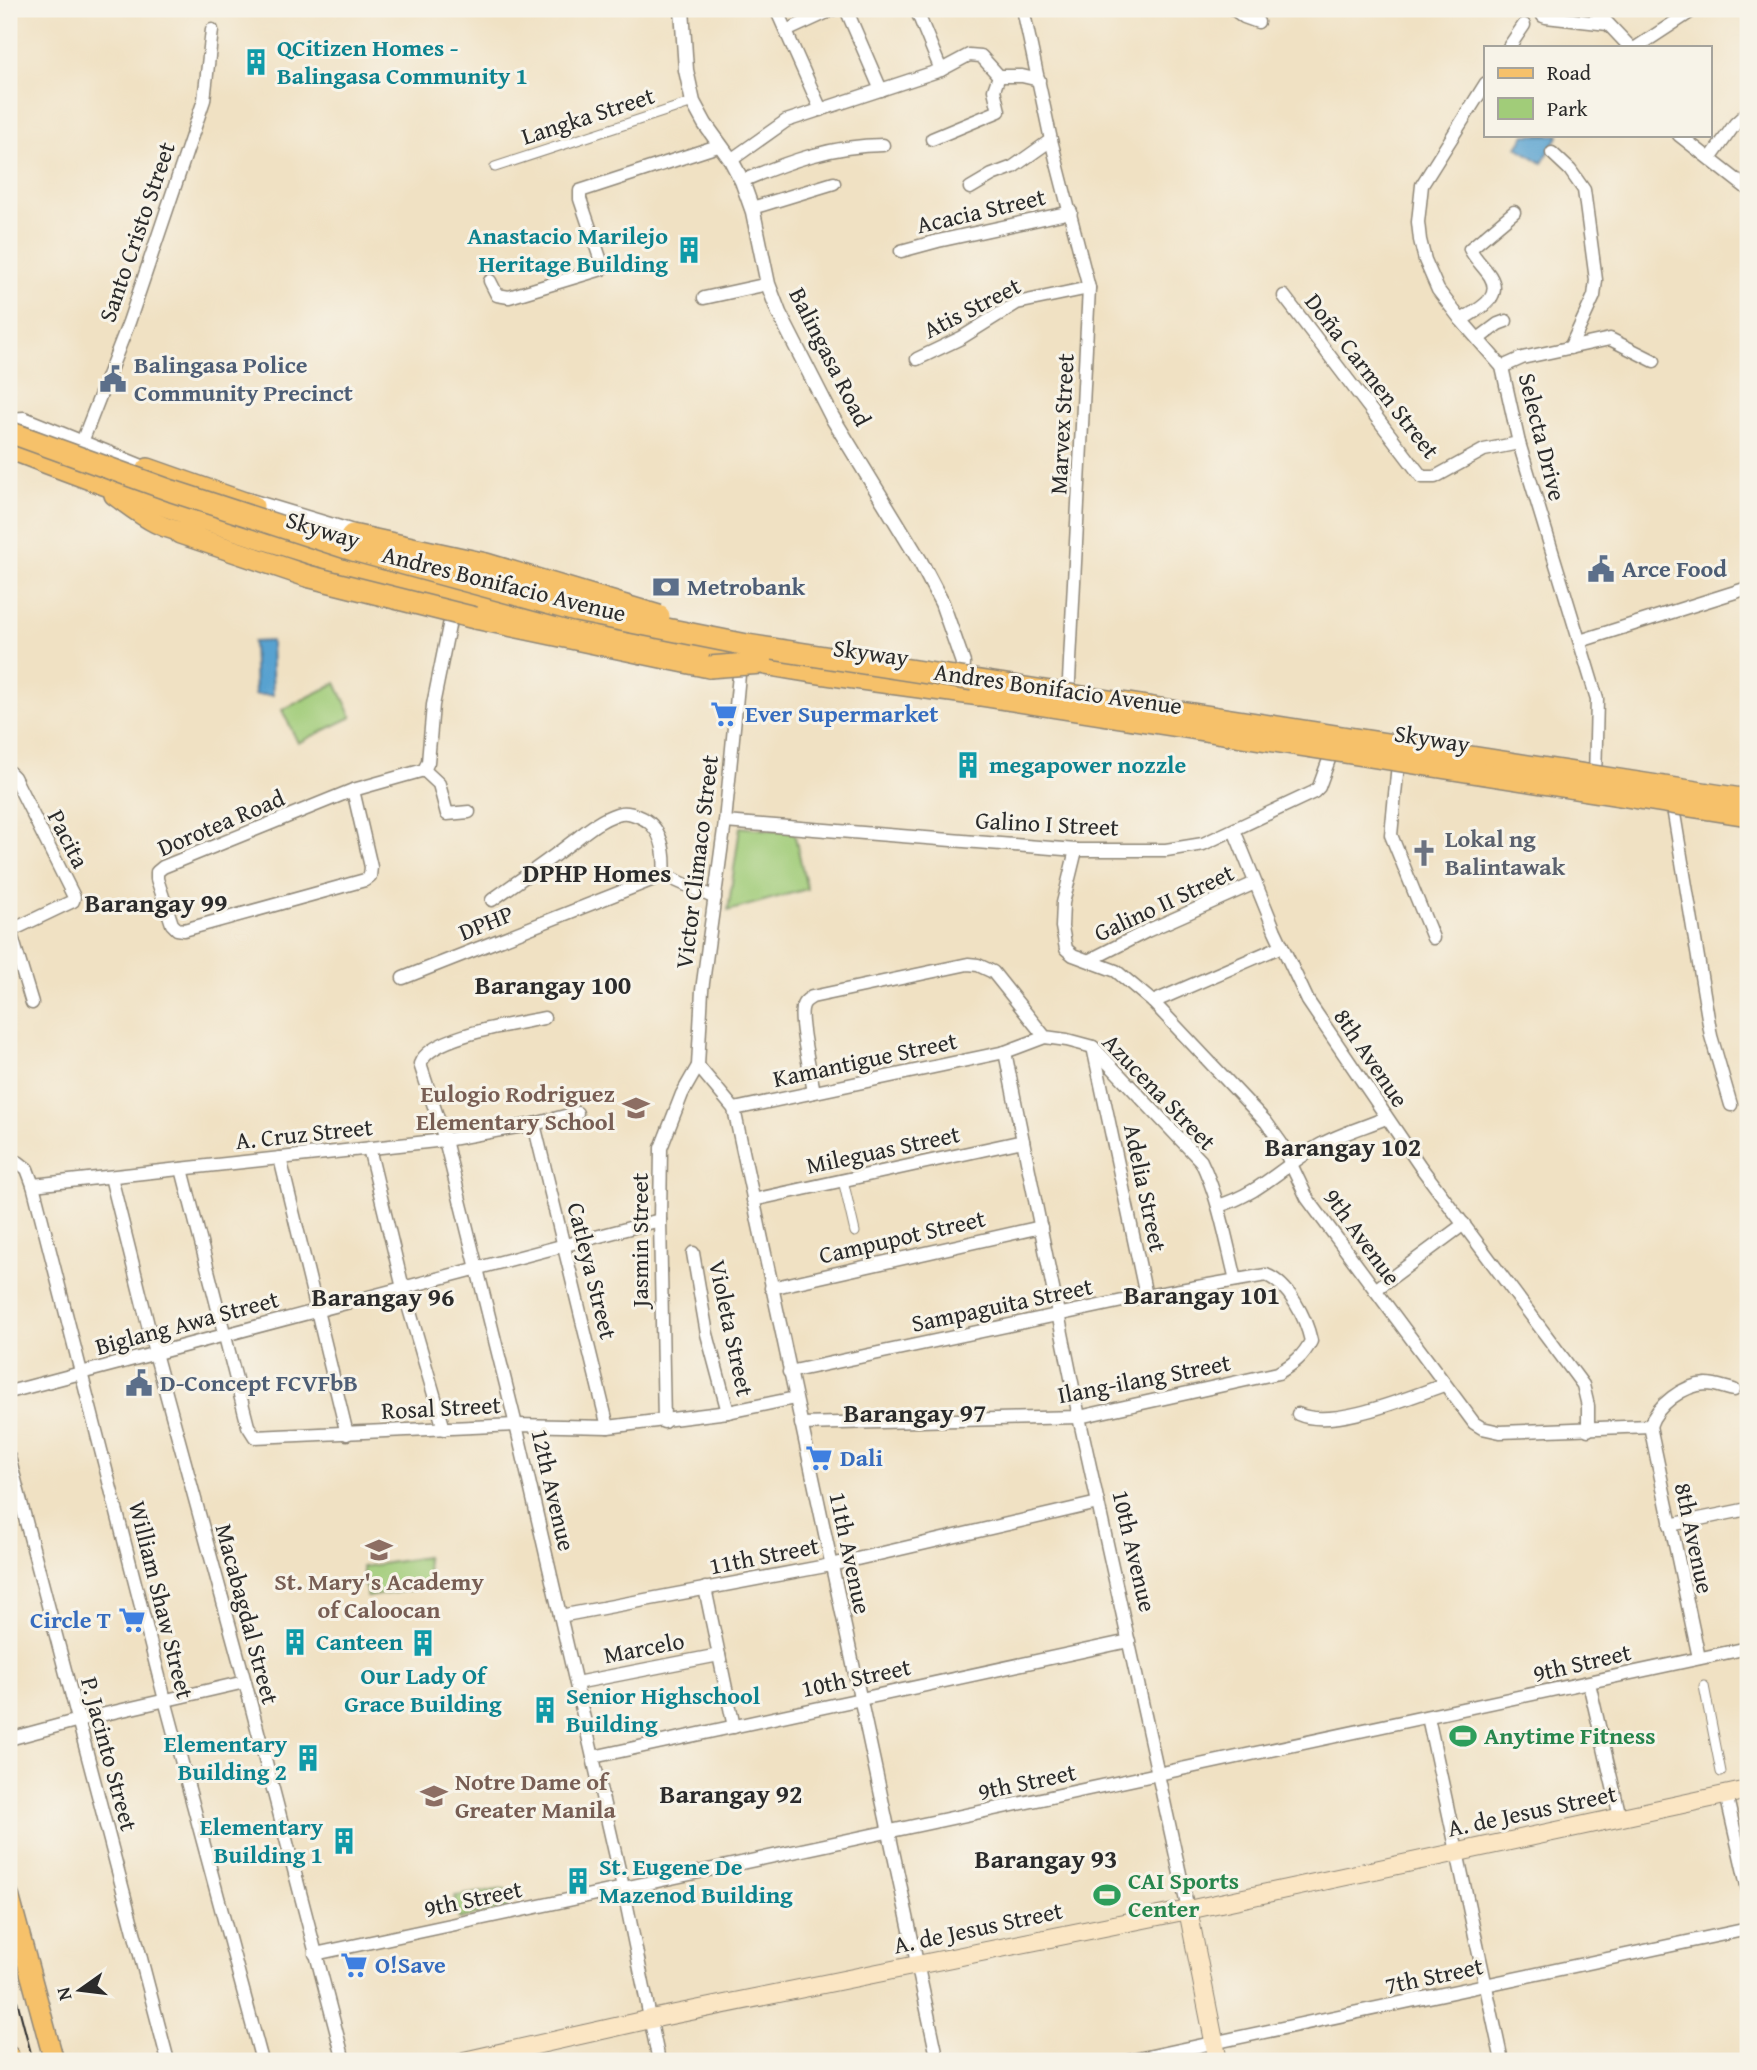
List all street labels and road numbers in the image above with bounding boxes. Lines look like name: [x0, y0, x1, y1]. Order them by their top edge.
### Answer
street label: Langka Street: [517, 77, 659, 153]
street label: Santo Cristo Street: [89, 137, 184, 327]
street label: Acacia Street: [913, 179, 1049, 242]
street label: Atis Street: [917, 268, 1027, 347]
street label: Balingasa Road: [780, 281, 881, 432]
street label: Doña Carmen Street: [1297, 286, 1449, 466]
street label: Marvex Street: [1040, 352, 1083, 496]
street label: Selecta Drive: [1510, 369, 1575, 504]
street label: Skyway: [282, 502, 365, 557]
street label: Andres Bonifacio Avenue: [378, 536, 630, 631]
street label: Skyway: [831, 630, 911, 675]
street label: Andres Bonifacio Avenue: [932, 654, 1184, 723]
street label: Skyway: [1392, 715, 1472, 762]
street label: Victor Climaco Street: [666, 752, 727, 971]
street label: Dorotea Road: [152, 780, 290, 865]
street label: Galino Ⅰ Street: [975, 802, 1120, 845]
street label: Pacita: [39, 803, 98, 875]
street label: Galino Ⅱ Street: [1088, 855, 1240, 950]
street label: DPHP: [453, 896, 518, 949]
street label: 8th Avenue: [1325, 1001, 1417, 1114]
street label: Kamantigue Street: [770, 1023, 961, 1096]
street label: Azucena Street: [1094, 1025, 1225, 1158]
street label: A. Cruz Street: [233, 1109, 375, 1158]
street label: Mileguas Street: [803, 1116, 963, 1183]
street label: Adelia Street: [1115, 1121, 1176, 1255]
street label: Jasmin Street: [622, 1172, 657, 1310]
street label: 9th Avenue: [1315, 1181, 1410, 1293]
street label: Catleya Street: [559, 1199, 627, 1343]
street label: Campupot Street: [815, 1200, 989, 1273]
street label: Violeta Street: [700, 1257, 763, 1400]
street label: Sampaguita Street: [908, 1268, 1096, 1341]
street label: Biglang Awa Street: [91, 1281, 283, 1364]
street label: Ilang-ilang Street: [1054, 1345, 1234, 1412]
street label: Rosal Street: [380, 1387, 502, 1428]
street label: 12th Avenue: [522, 1425, 584, 1554]
street label: 8th Avenue: [1666, 1479, 1723, 1597]
street label: 10th Avenue: [1103, 1486, 1165, 1615]
street label: 11th Avenue: [820, 1489, 881, 1617]
street label: William Shaw Street: [120, 1497, 203, 1703]
street label: Macabagdal Street: [207, 1520, 289, 1709]
street label: 11th Street: [706, 1528, 822, 1583]
street label: Marcelo: [601, 1623, 687, 1672]
street label: 9th Street: [1529, 1634, 1635, 1691]
street label: 10th Street: [798, 1649, 914, 1706]
street label: P. Jacinto Street: [72, 1673, 147, 1835]
street label: 9th Street: [975, 1754, 1080, 1809]
street label: A. de Jesus Street: [1444, 1775, 1620, 1845]
street label: 9th Street: [421, 1871, 526, 1926]
street label: A. de Jesus Street: [890, 1892, 1066, 1962]
street label: 7th Street: [1382, 1948, 1487, 2003]

